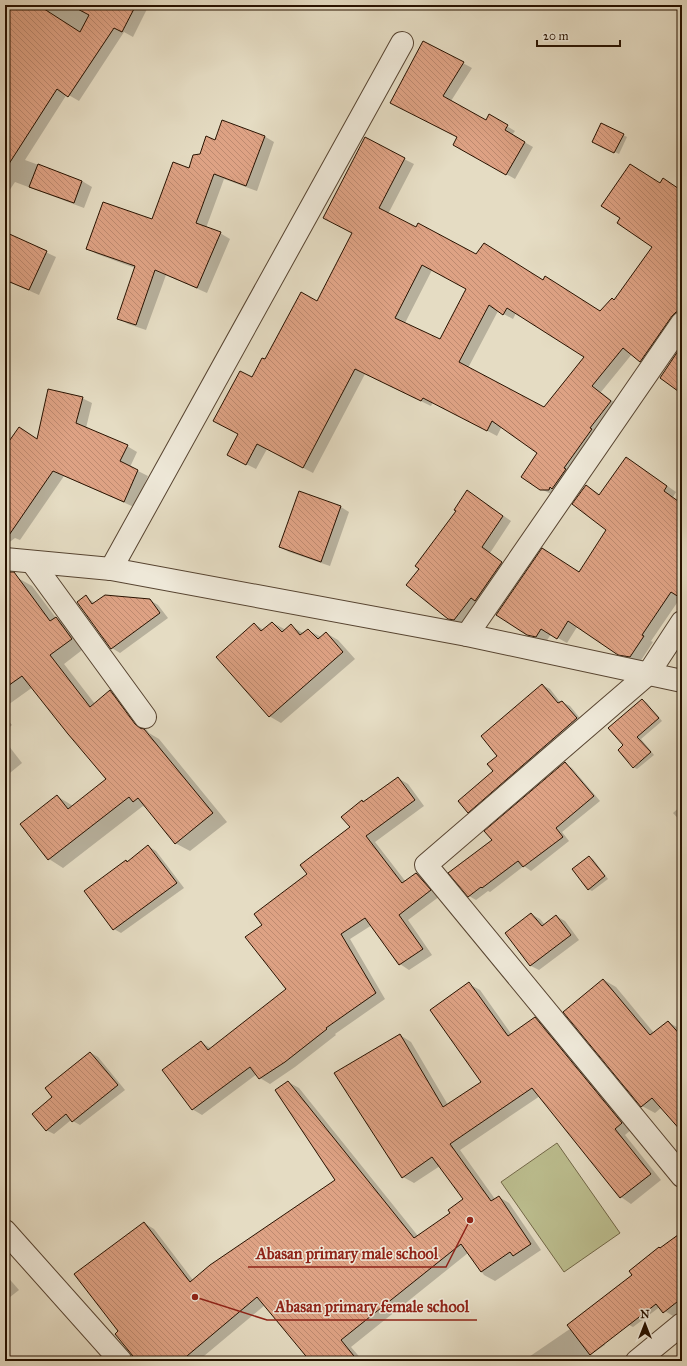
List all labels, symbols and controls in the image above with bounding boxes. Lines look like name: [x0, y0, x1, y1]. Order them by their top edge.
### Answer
scale bar: [537, 22, 620, 48]
text: 20 m: [543, 29, 569, 43]
callout: Abasan primary male school: [248, 1239, 446, 1267]
text: Abasan primary male school: [255, 1244, 439, 1264]
callout: Abasan primary female school: [267, 1292, 477, 1320]
text: Abasan primary female school: [274, 1297, 470, 1317]
north arrow: [625, 1304, 665, 1344]
text: N: [640, 1308, 650, 1321]

